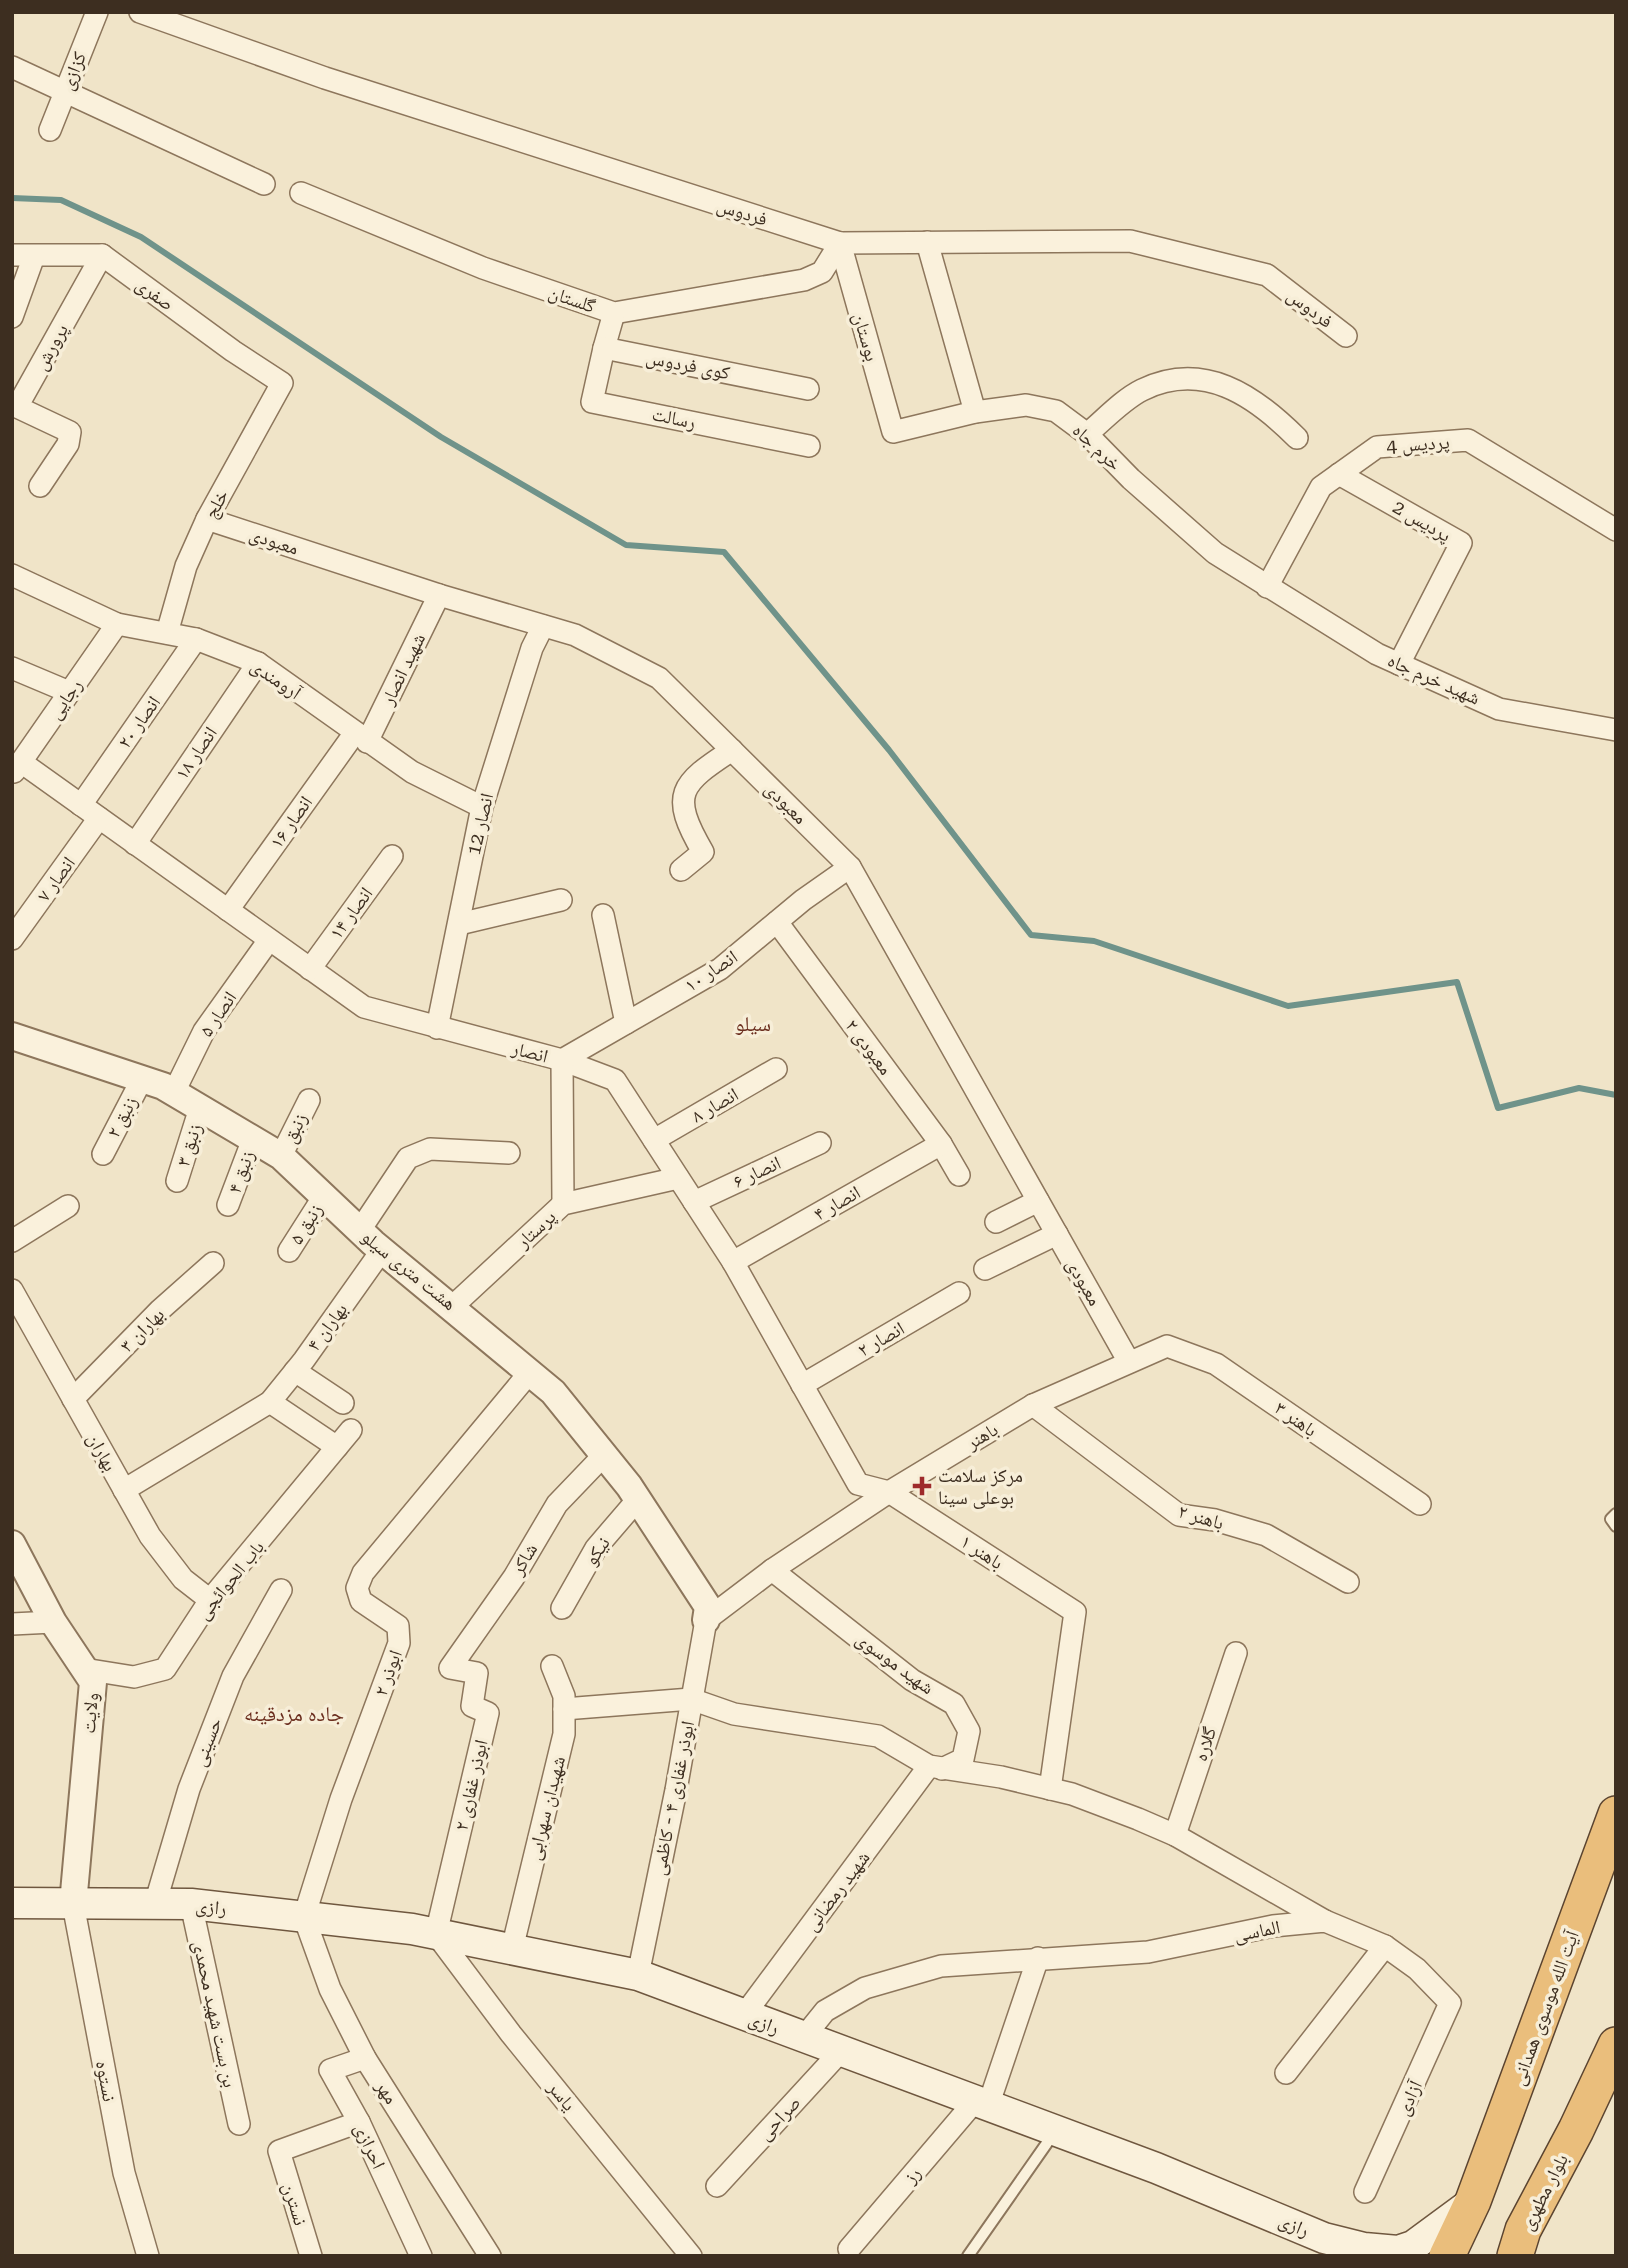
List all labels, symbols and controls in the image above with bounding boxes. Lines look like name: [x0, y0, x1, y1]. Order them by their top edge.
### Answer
street label: کزازی: [55, 48, 91, 93]
street label: فردوس: [714, 193, 770, 231]
street label: صفری: [131, 272, 179, 316]
street label: گلستان: [546, 280, 599, 318]
street label: فردوس: [1282, 283, 1338, 333]
street label: بوستان: [848, 310, 884, 364]
street label: پرورش: [29, 320, 73, 374]
street label: کوی فردوس: [644, 346, 732, 384]
street label: رسالت: [650, 402, 698, 434]
street label: خرم جاه: [1066, 419, 1126, 477]
street label: پردیس 4: [1386, 430, 1450, 458]
street label: خلج: [199, 486, 234, 523]
street label: پردیس 2: [1389, 495, 1455, 547]
street label: معبودی: [246, 522, 302, 560]
street label: شهید انصار: [375, 629, 430, 710]
street label: شهید خرم جاه: [1383, 648, 1484, 711]
street label: آرومندی: [246, 654, 306, 705]
street label: رجایی: [43, 674, 87, 724]
street label: انصار ۲۰: [113, 691, 165, 753]
street label: انصار ۱۸: [170, 722, 222, 784]
street label: معبودی: [760, 777, 812, 829]
street label: انصار ۱۶: [265, 791, 317, 853]
street label: انصار 12: [462, 791, 498, 857]
street label: انصار ۷: [32, 852, 80, 906]
street label: انصار ۱۴: [324, 883, 378, 943]
street label: انصار ۱۰: [680, 945, 742, 997]
street label: انصار ۵: [194, 987, 242, 1041]
district label: سیلو: [735, 1012, 771, 1036]
street label: معبودی ۲: [841, 1015, 897, 1079]
street label: انصار: [508, 1036, 551, 1068]
street label: انصار ۸: [688, 1083, 742, 1127]
street label: زنبق ۲: [102, 1092, 142, 1142]
street label: زنبق: [278, 1109, 312, 1147]
street label: زنبق ۳: [171, 1121, 207, 1169]
street label: زنبق ۴: [223, 1148, 259, 1196]
street label: انصار ۶: [729, 1151, 785, 1193]
street label: انصار ۴: [810, 1181, 864, 1225]
street label: زنبق ۵: [285, 1199, 327, 1249]
street label: پرستار: [511, 1205, 561, 1254]
street label: هشت متری سیلو: [357, 1225, 461, 1315]
street label: معبودی: [1061, 1254, 1107, 1310]
street label: بهاران ۴: [302, 1299, 352, 1355]
street label: بهاران ۳: [115, 1303, 169, 1357]
street label: انصار ۲: [854, 1317, 908, 1361]
street label: باهنر ۳: [1270, 1396, 1322, 1442]
street label: باهنر: [961, 1418, 1002, 1455]
street label: بهاران: [82, 1429, 122, 1475]
place label: مرکز سلامت بوعلی سینا: [938, 1464, 1023, 1509]
marker: مرکز سلامت بوعلی سینا: [912, 1476, 932, 1496]
street label: باهنر ۲: [1176, 1500, 1226, 1534]
street label: باهنر ۱: [956, 1530, 1008, 1574]
street label: نیکو: [579, 1532, 615, 1570]
street label: باب الحوائجی: [191, 1536, 269, 1624]
street label: شاکر: [505, 1539, 542, 1580]
street label: شهید موسوی: [851, 1627, 939, 1699]
street label: ابوذر ۲: [369, 1647, 407, 1699]
street label: ولایت: [77, 1692, 103, 1734]
district label: جاده مزدقینه: [244, 1702, 344, 1726]
street label: حسینی: [187, 1714, 227, 1770]
street label: ابوذر غفاری ۴ - کاظمی: [647, 1719, 699, 1877]
street label: گلاره: [1189, 1724, 1221, 1764]
street label: ابوذر غفاری ۲: [449, 1737, 493, 1833]
street label: شهیدان سهرابی: [522, 1754, 570, 1862]
street label: شهید رمضانی: [799, 1846, 875, 1936]
street label: رازی: [194, 1894, 228, 1920]
street label: الماسی: [1232, 1915, 1282, 1947]
street label: آیت الله موسوی همدانی: [1506, 1926, 1584, 2088]
street label: بن بست شهید محمدی: [188, 1938, 242, 2090]
street label: رازی: [745, 2007, 783, 2039]
street label: نستوه: [91, 2059, 121, 2103]
street label: مهر: [370, 2075, 403, 2108]
street label: یاسر: [543, 2076, 581, 2116]
street label: آزادی: [1391, 2076, 1428, 2119]
street label: صراحی: [753, 2091, 805, 2145]
street label: احرازی: [349, 2119, 391, 2173]
street label: بلوار مطهری: [1515, 2150, 1573, 2234]
street label: رز: [898, 2162, 926, 2189]
street label: نسترن: [278, 2180, 312, 2228]
street label: رازی: [1275, 2208, 1313, 2242]

